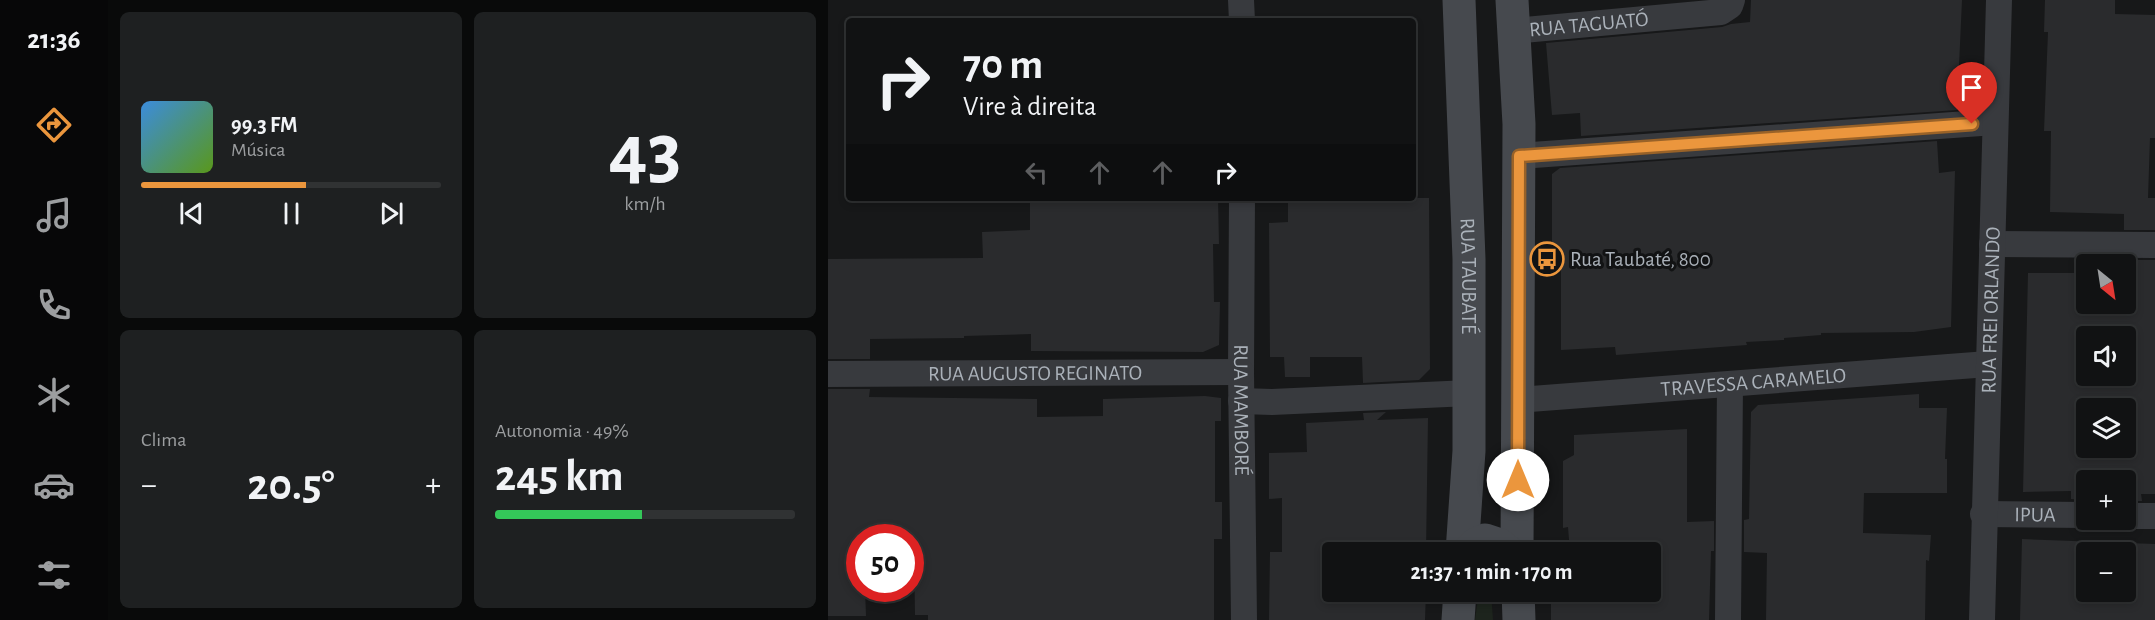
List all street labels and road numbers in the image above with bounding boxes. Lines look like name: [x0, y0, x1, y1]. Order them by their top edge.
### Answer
street label: RUA TAGUATÓ: [1528, 7, 1649, 40]
street label: RUA TAUBATÉ: [1456, 217, 1481, 334]
street label: RUA FREI ORLANDO: [1978, 226, 2004, 394]
street label: RUA MAMBORÉ: [1230, 344, 1254, 476]
street label: RUA AUGUSTO REGINATO: [928, 362, 1142, 385]
street label: TRAVESSA CARAMELO: [1660, 365, 1847, 400]
street label: IPUA: [2014, 504, 2056, 526]

